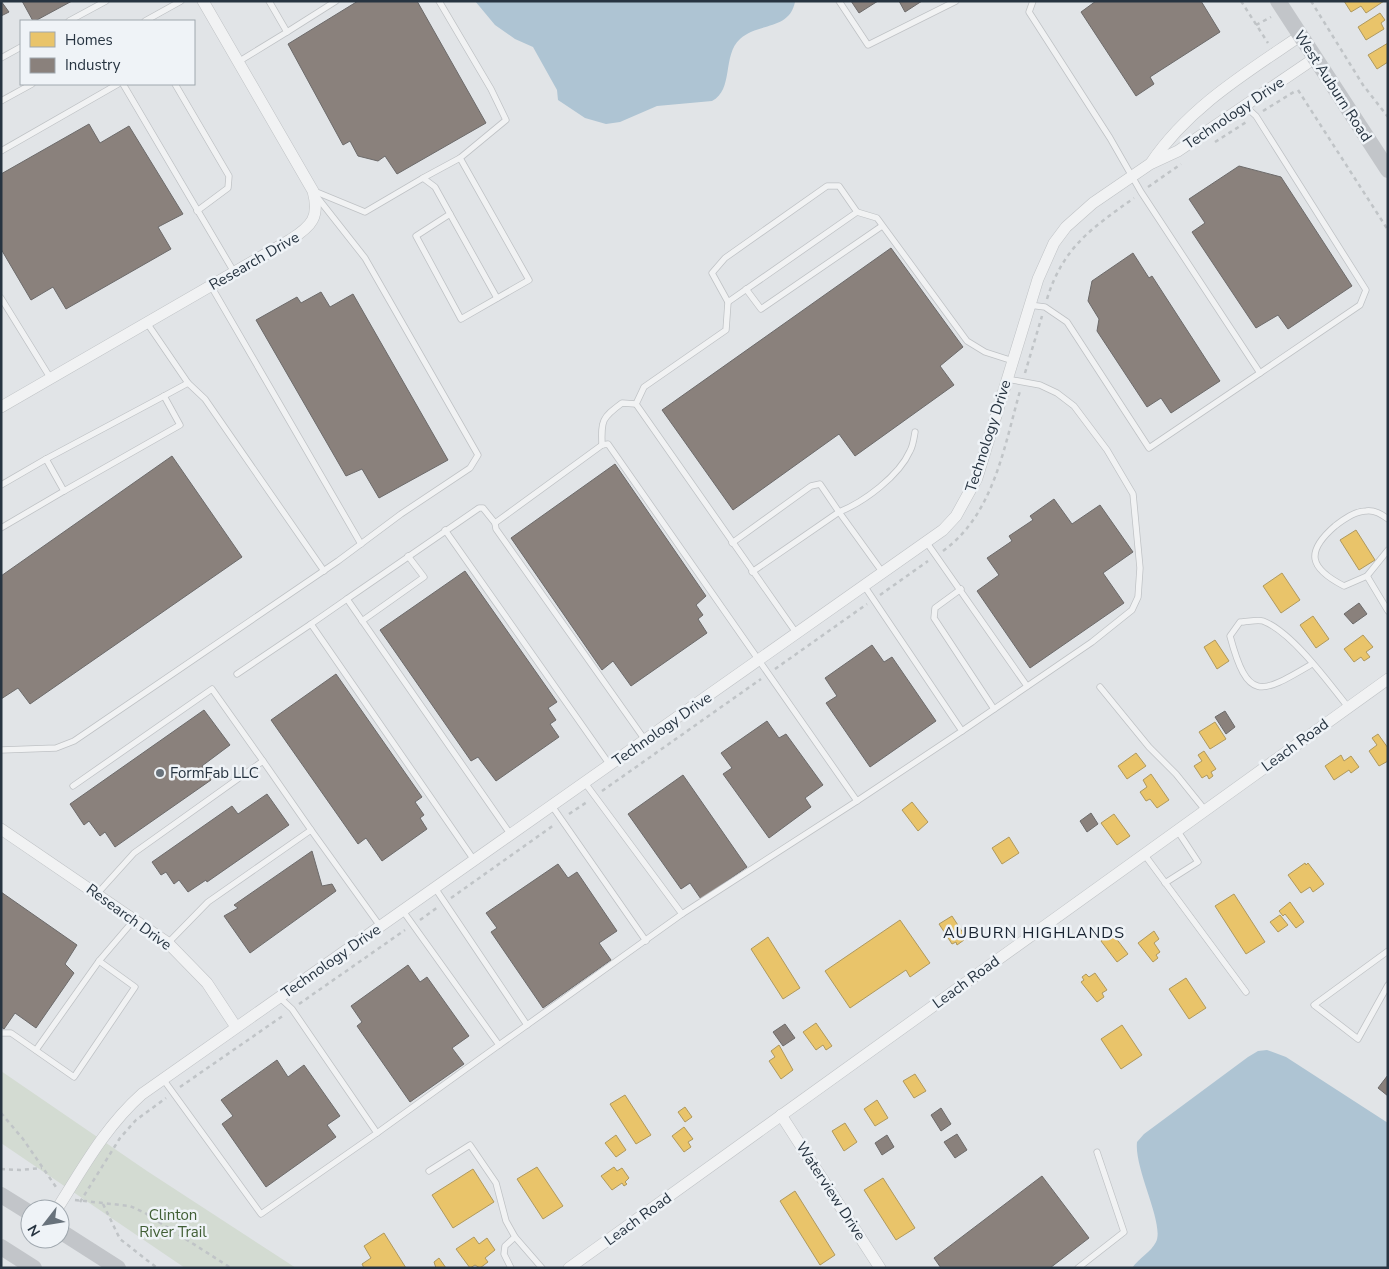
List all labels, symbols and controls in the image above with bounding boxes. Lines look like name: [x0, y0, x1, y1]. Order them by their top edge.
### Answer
legend: [20, 20, 195, 85]
street label: West Auburn Road: [1289, 26, 1377, 146]
text: Homes: [65, 30, 113, 50]
text: Industry: [65, 55, 121, 75]
street label: Technology Drive: [1180, 72, 1288, 154]
street label: Research Drive: [205, 227, 303, 295]
street label: Technology Drive: [960, 377, 1016, 495]
street label: Technology Drive: [608, 687, 716, 771]
street label: Leach Road: [1257, 714, 1333, 776]
place label: FormFab LLC: [170, 763, 259, 783]
marker: FormFab LLC: [154, 767, 166, 779]
street label: Research Drive: [82, 879, 176, 955]
street label: Technology Drive: [277, 919, 385, 1003]
district label: AUBURN HIGHLANDS: [943, 922, 1125, 944]
street label: Leach Road: [928, 951, 1004, 1013]
street label: Waterview Drive: [792, 1138, 870, 1244]
street label: Leach Road: [600, 1188, 676, 1250]
north arrow: [20, 1199, 70, 1249]
park label: Clinton River Trail: [139, 1205, 207, 1242]
text: N: [23, 1221, 45, 1240]

